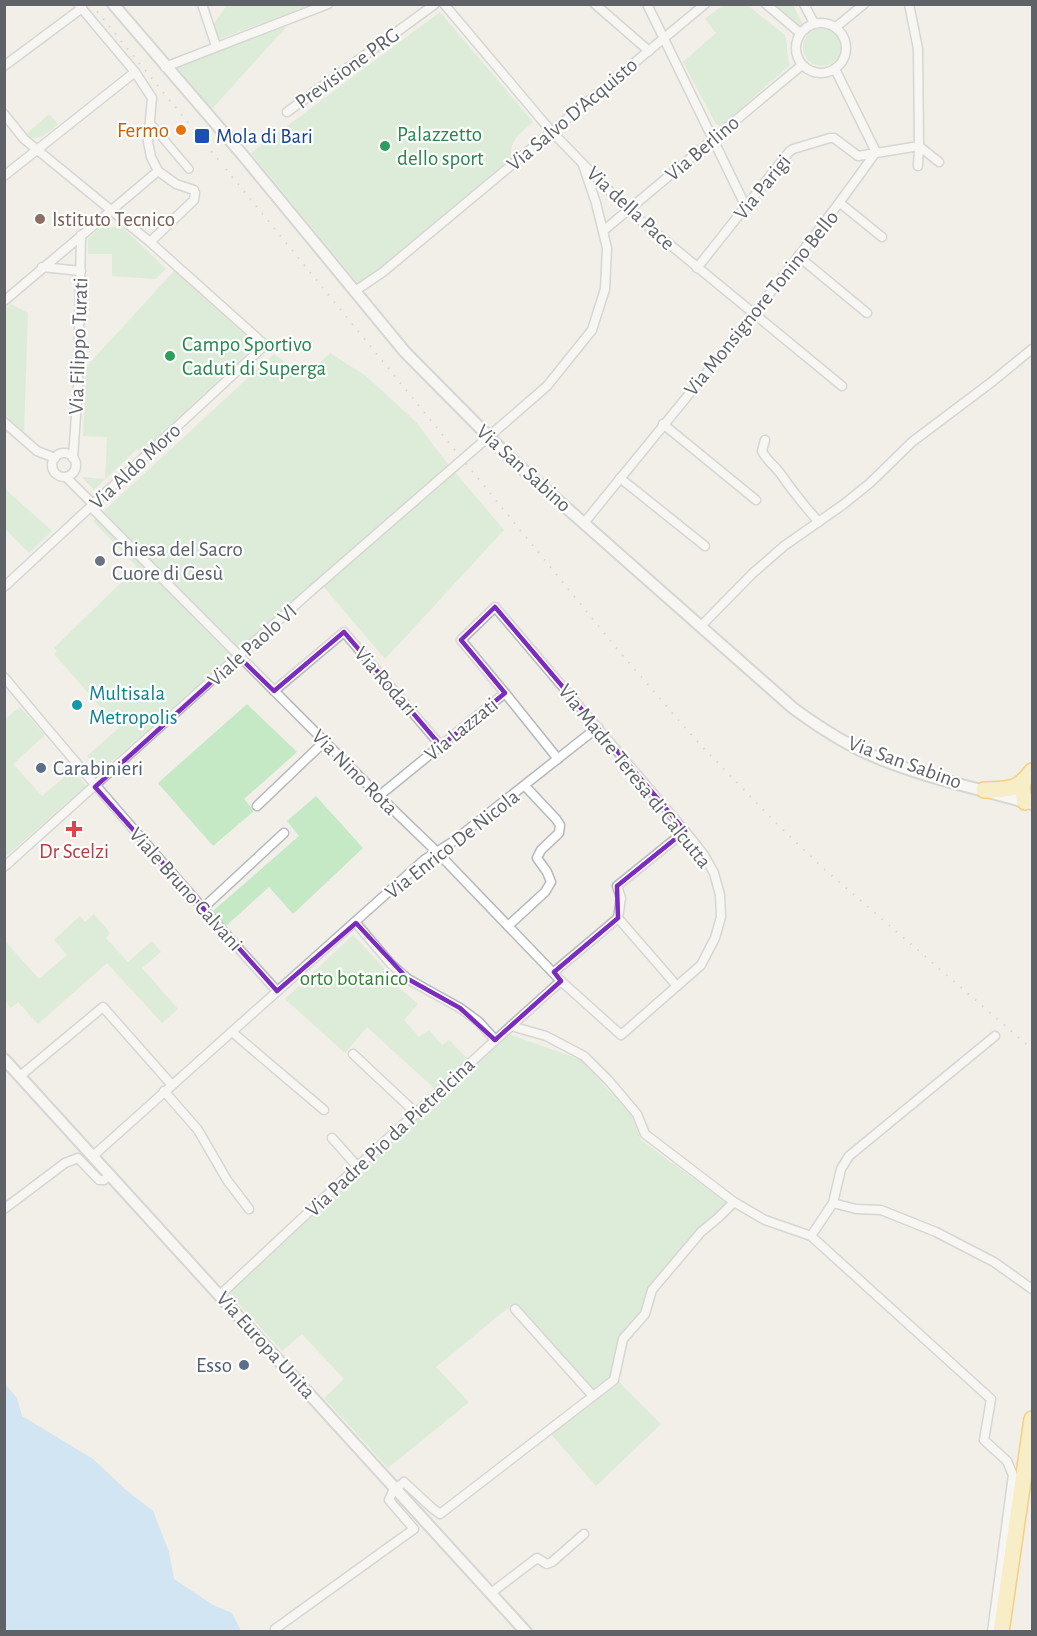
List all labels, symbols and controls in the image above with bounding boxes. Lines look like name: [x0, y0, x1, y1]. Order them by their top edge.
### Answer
street label: Previsione PRG: [291, 24, 403, 113]
street label: Via Salvo D'Acquisto: [503, 54, 642, 175]
street label: Via Berlino: [661, 112, 743, 185]
place label: Fermo: [117, 120, 169, 141]
marker: Fermo: [174, 123, 188, 137]
place label: Palazzetto dello sport: [397, 124, 484, 169]
place label: Mola di Bari: [216, 126, 313, 147]
marker: Mola di Bari: [193, 127, 211, 145]
marker: Palazzetto dello sport: [378, 139, 392, 153]
street label: Via Parigi: [730, 151, 795, 224]
street label: Via della Pace: [583, 162, 679, 254]
street label: Via Monsignore Tonino Bello: [680, 207, 843, 400]
place label: Istituto Tecnico: [52, 209, 175, 230]
marker: Istituto Tecnico: [33, 212, 47, 226]
street label: Via Filippo Turati: [66, 277, 91, 415]
place label: Campo Sportivo Caduti di Superga: [182, 334, 327, 379]
marker: Campo Sportivo Caduti di Superga: [163, 349, 177, 363]
street label: Via Aldo Moro: [86, 419, 185, 513]
street label: Via San Sabino: [472, 421, 575, 516]
place label: Chiesa del Sacro Cuore di Gesù: [112, 539, 243, 584]
marker: Chiesa del Sacro Cuore di Gesù: [93, 554, 107, 568]
street label: Viale Paolo VI: [204, 600, 301, 691]
street label: Via Rodari: [350, 643, 421, 720]
street label: Via Madre Teresa di Calcutta: [554, 680, 715, 873]
place label: Multisala Metropolis: [89, 683, 178, 728]
street label: Via Lazzati: [421, 694, 502, 765]
marker: Multisala Metropolis: [70, 698, 84, 712]
street label: Via Nino Rota: [308, 725, 402, 819]
street label: Via San Sabino: [845, 732, 965, 793]
place label: Carabinieri: [53, 758, 143, 779]
marker: Carabinieri: [34, 761, 48, 775]
street label: Via Enrico De Nicola: [381, 786, 524, 903]
marker: Dr Scelzi: [67, 822, 81, 836]
street label: Viale Bruno Calvani: [125, 824, 246, 955]
place label: Dr Scelzi: [39, 841, 109, 862]
park label: orto botanico: [300, 968, 408, 989]
street label: Via Padre Pio da Pietrelcina: [302, 1054, 479, 1221]
street label: Via Europa Unita: [212, 1288, 319, 1403]
place label: Esso: [196, 1355, 232, 1376]
marker: Esso: [237, 1358, 251, 1372]

